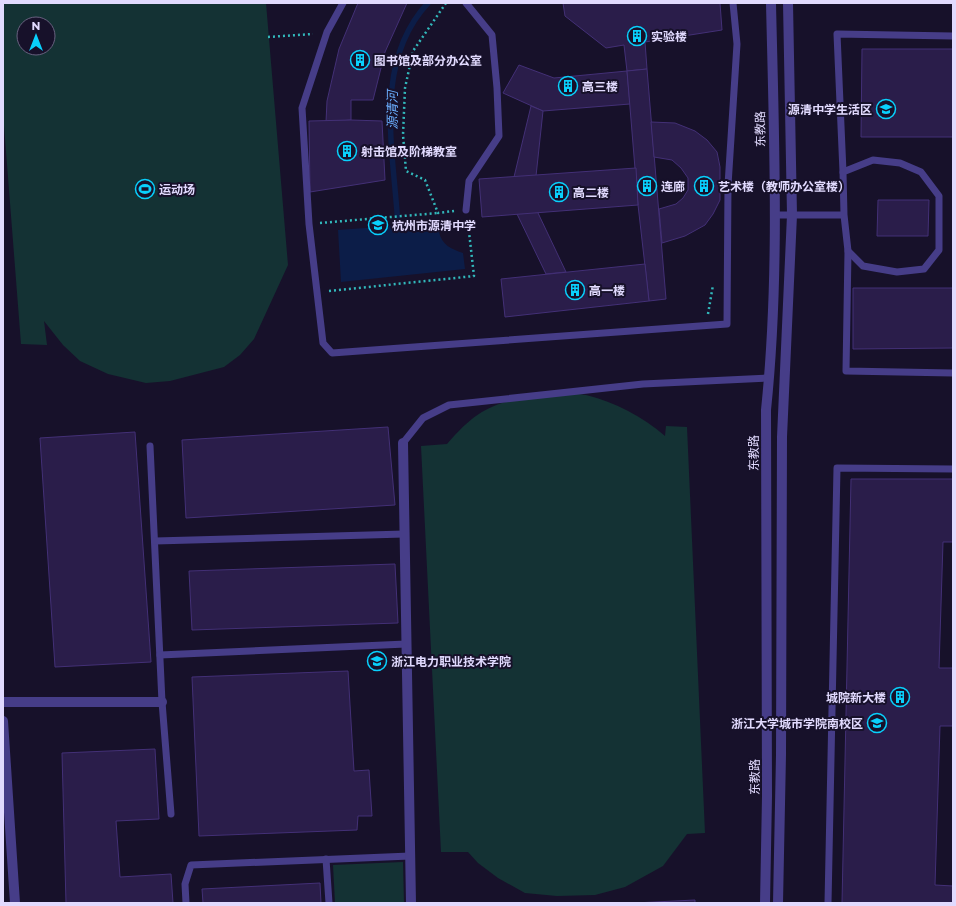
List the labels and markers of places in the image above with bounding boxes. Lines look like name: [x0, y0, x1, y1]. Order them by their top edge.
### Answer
building icon: 实验楼: [626, 25, 648, 47]
place label: 实验楼: [651, 29, 687, 44]
building icon: 图书馆及部分办公室: [349, 49, 371, 71]
place label: 图书馆及部分办公室: [374, 53, 482, 68]
building icon: 高三楼: [557, 75, 579, 97]
place label: 高三楼: [582, 79, 618, 94]
school or university icon: 源清中学生活区: [875, 98, 897, 120]
place label: 源清中学生活区: [788, 102, 872, 117]
building icon: 射击馆及阶梯教室: [336, 140, 358, 162]
place label: 射击馆及阶梯教室: [361, 144, 457, 159]
building icon: 连廊: [636, 175, 658, 197]
building icon: 艺术楼（教师办公室楼）: [693, 175, 715, 197]
sports icon: 运动场: [134, 178, 156, 200]
place label: 连廊: [661, 179, 685, 194]
place label: 艺术楼（教师办公室楼）: [718, 179, 850, 194]
building icon: 高二楼: [548, 181, 570, 203]
place label: 运动场: [159, 182, 195, 197]
place label: 高二楼: [573, 185, 609, 200]
school or university icon: 杭州市源清中学: [367, 214, 389, 236]
place label: 杭州市源清中学: [392, 218, 476, 233]
building icon: 高一楼: [564, 279, 586, 301]
place label: 高一楼: [589, 283, 625, 298]
school or university icon: 浙江电力职业技术学院: [366, 650, 388, 672]
place label: 浙江电力职业技术学院: [391, 654, 511, 669]
building icon: 城院新大楼: [889, 686, 911, 708]
place label: 城院新大楼: [826, 690, 886, 705]
school or university icon: 浙江大学城市学院南校区: [866, 712, 888, 734]
place label: 浙江大学城市学院南校区: [731, 716, 863, 731]

